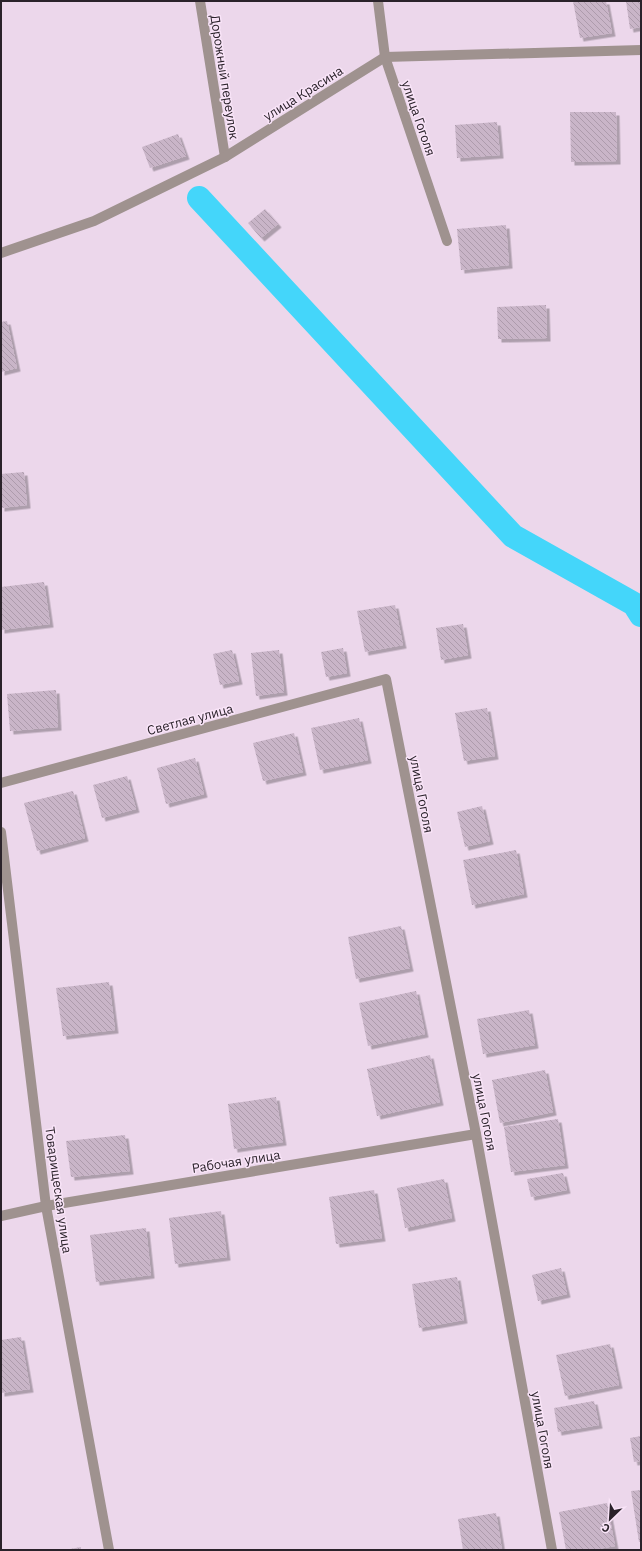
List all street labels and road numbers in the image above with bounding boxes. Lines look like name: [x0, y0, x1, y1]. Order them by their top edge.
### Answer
street label: Дорожный переулок: [206, 13, 243, 141]
street label: улица Красина: [260, 62, 346, 125]
street label: улица Гоголя: [398, 78, 439, 158]
street label: Светлая улица: [145, 700, 235, 739]
street label: улица Гоголя: [406, 754, 437, 834]
street label: улица Гоголя: [469, 1072, 500, 1152]
street label: Товарищеская улица: [41, 1126, 76, 1254]
street label: Рабочая улица: [191, 1146, 282, 1177]
street label: улица Гоголя: [527, 1390, 558, 1470]

